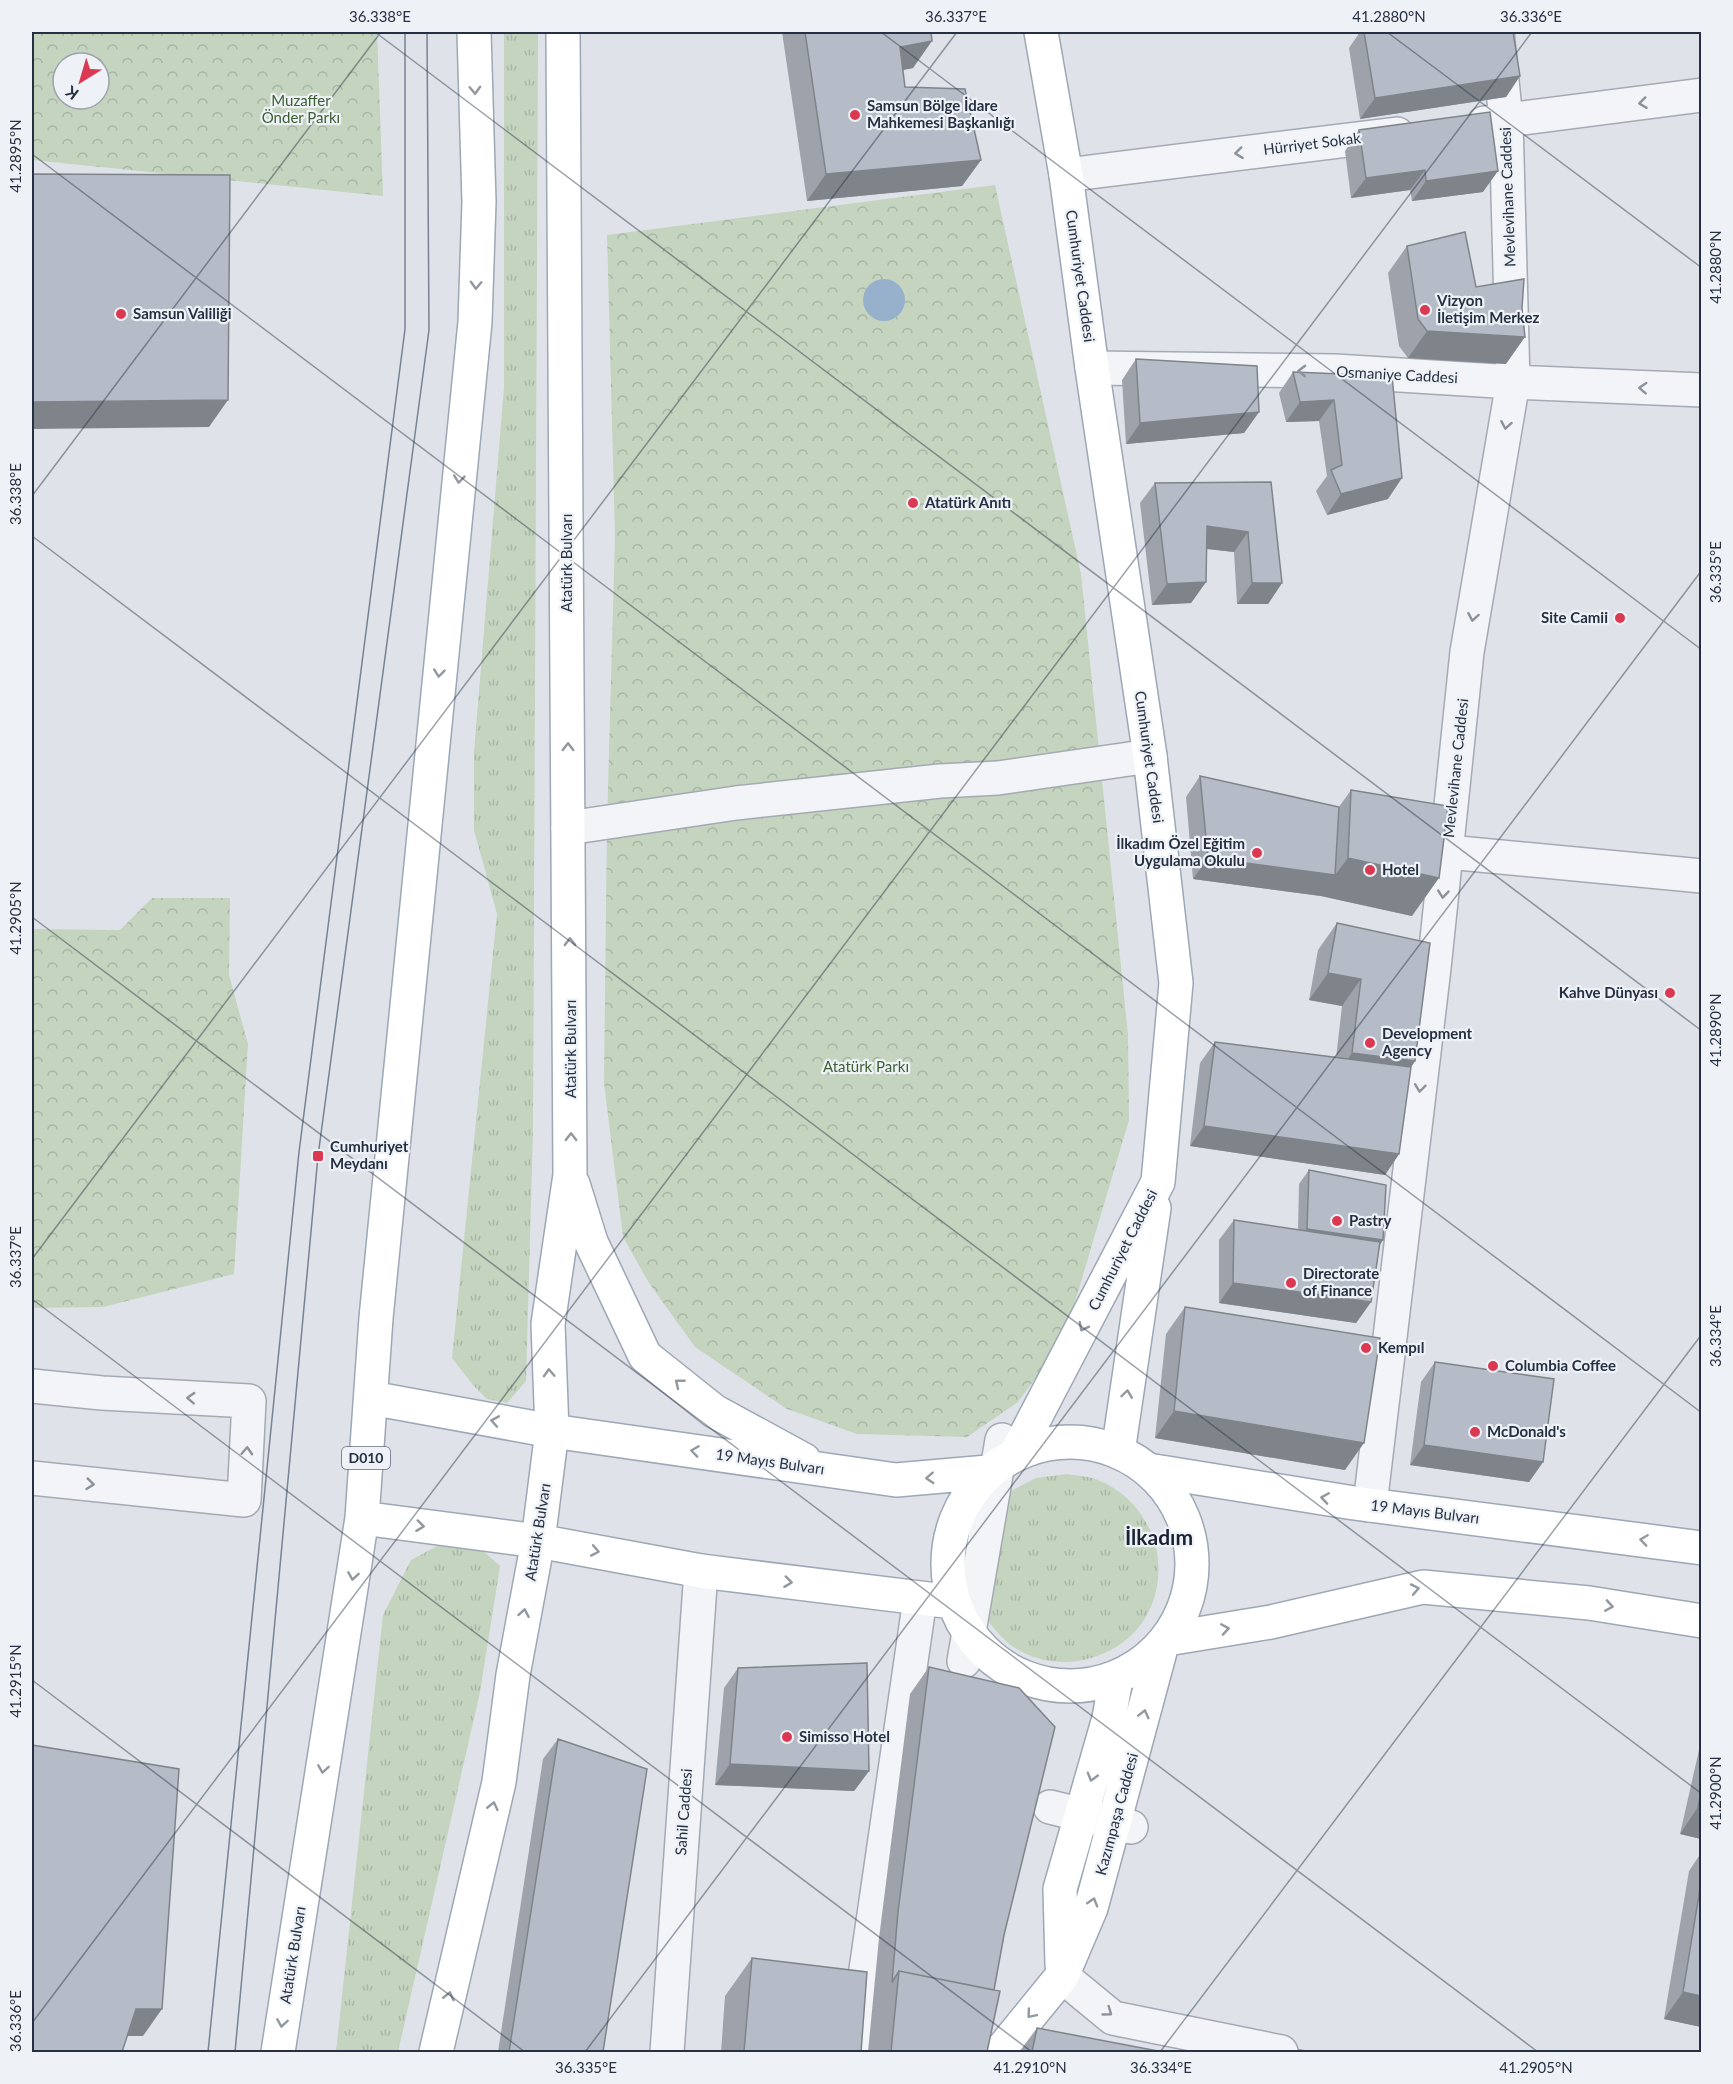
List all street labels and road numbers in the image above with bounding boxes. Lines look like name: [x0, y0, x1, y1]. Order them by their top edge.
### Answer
street label: Mevlevihane Caddesi: [1496, 127, 1518, 267]
street label: Hürriyet Sokak: [1262, 128, 1362, 158]
street label: Cumhuriyet Caddesi: [1063, 209, 1099, 343]
street label: Osmaniye Caddesi: [1336, 362, 1458, 386]
street label: Atatürk Bulvarı: [557, 514, 575, 612]
street label: Cumhuriyet Caddesi: [1132, 690, 1168, 824]
street label: Mevlevihane Caddesi: [1439, 697, 1471, 838]
street label: Atatürk Bulvarı: [561, 1000, 579, 1098]
street label: Cumhuriyet Caddesi: [1084, 1186, 1160, 1313]
street label: 19 Mayıs Bulvarı: [715, 1444, 826, 1478]
road number: D010: [342, 1447, 390, 1469]
street label: Atatürk Bulvarı: [520, 1482, 554, 1582]
street label: 19 Mayıs Bulvarı: [1370, 1495, 1481, 1527]
street label: Kazımpaşa Caddesi: [1091, 1751, 1141, 1877]
street label: Sahil Caddesi: [671, 1768, 695, 1856]
street label: Atatürk Bulvarı: [275, 1905, 309, 2005]

